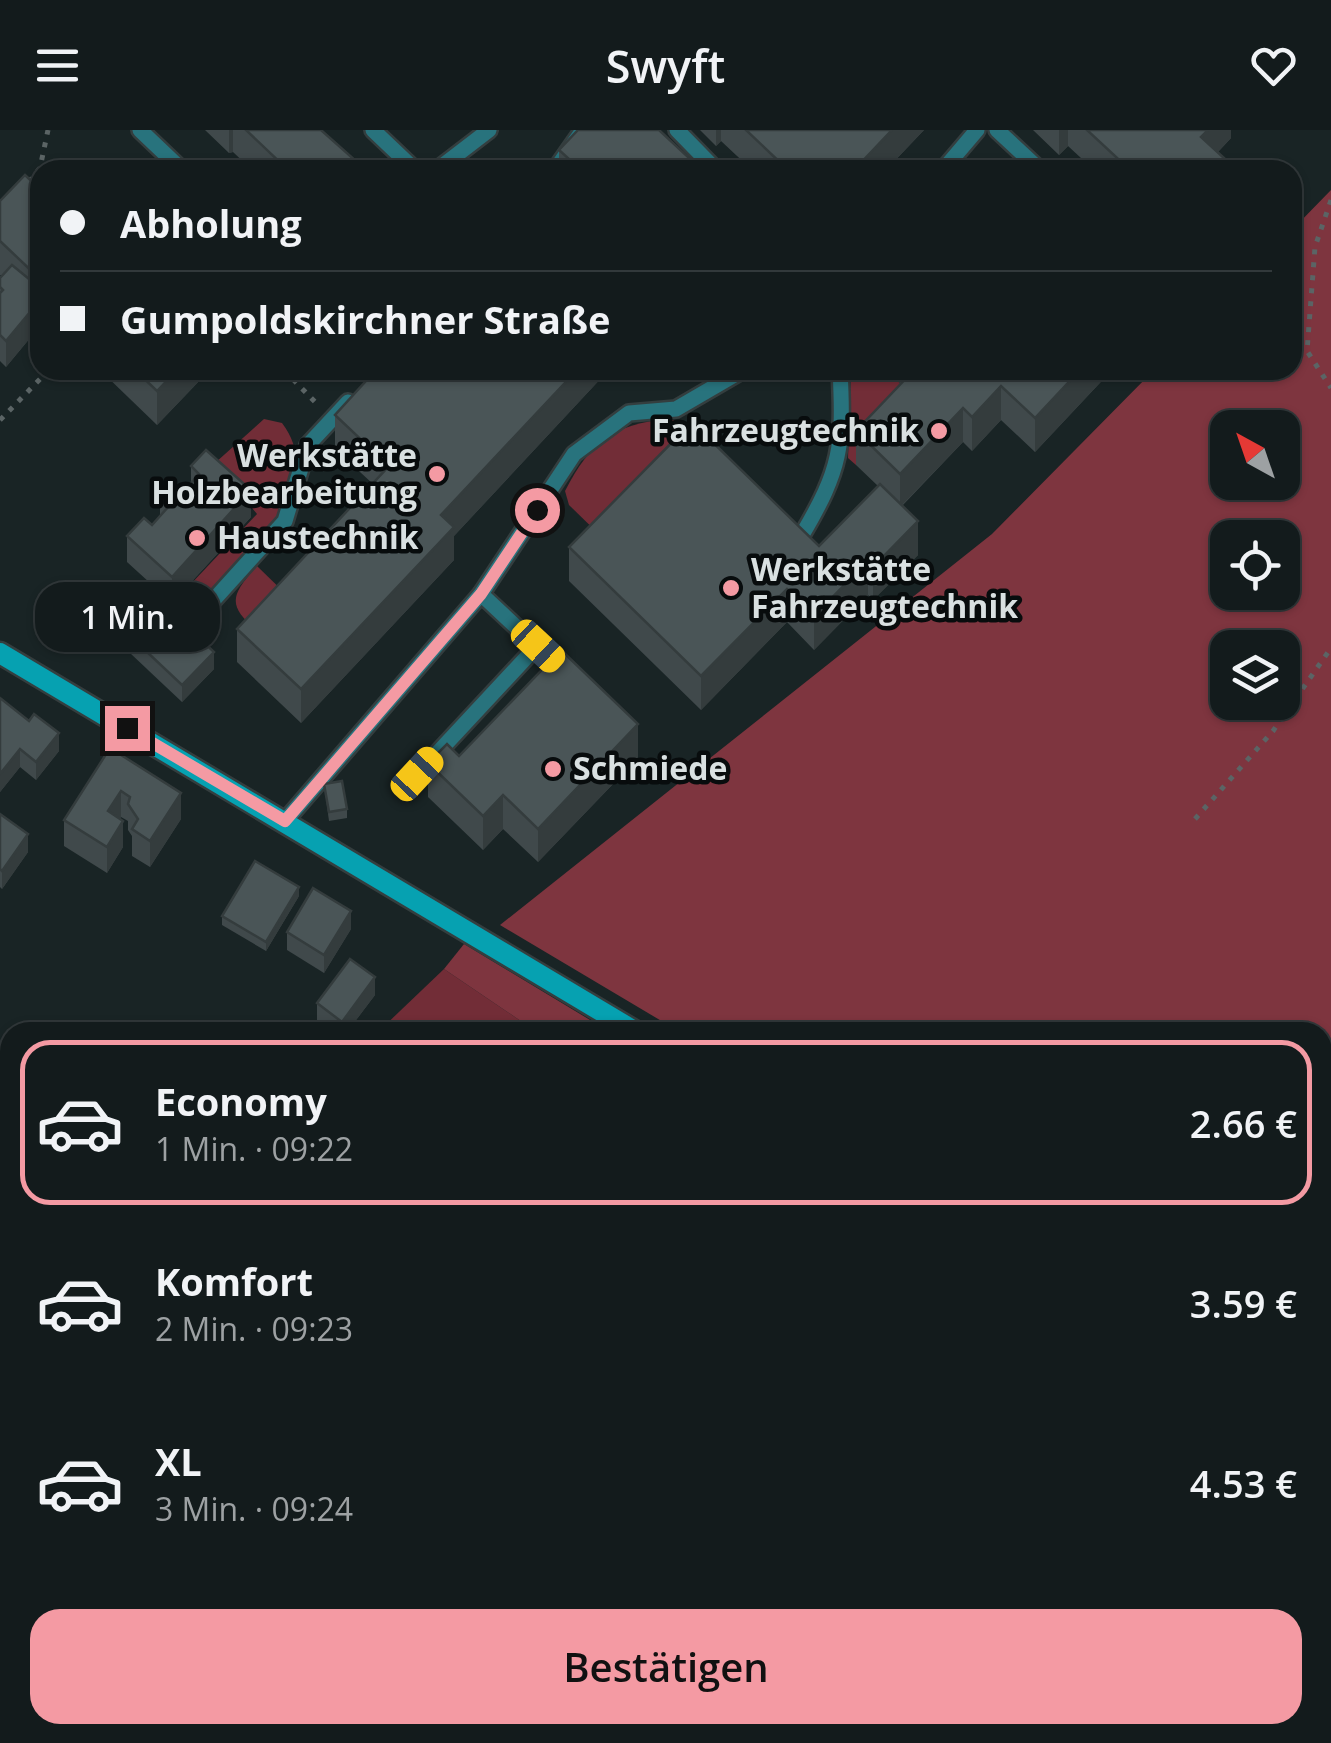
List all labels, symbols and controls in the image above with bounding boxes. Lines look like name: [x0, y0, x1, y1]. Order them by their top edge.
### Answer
text: Swyft: [606, 35, 725, 96]
icon: menu: [30, 38, 85, 93]
icon: heart: [1246, 38, 1301, 93]
text: Abholung: [120, 197, 302, 249]
text: Gumpoldskirchner Straße: [120, 293, 611, 345]
place label: Fahrzeugtechnik: [652, 408, 919, 451]
north arrow: [1210, 410, 1300, 500]
map controls: [1210, 410, 1300, 720]
marker: Fahrzeugtechnik: [928, 420, 950, 442]
place label: Werkstätte Holzbearbeitung: [151, 433, 417, 513]
marker: Werkstätte Holzbearbeitung: [426, 463, 448, 485]
route start: [515, 488, 560, 533]
place label: Haustechnik: [217, 515, 419, 558]
button: locate: [1210, 520, 1300, 610]
marker: Haustechnik: [186, 527, 208, 549]
place label: Werkstätte Fahrzeugtechnik: [751, 547, 1018, 627]
marker: Werkstätte Fahrzeugtechnik: [720, 577, 742, 599]
callout: 1 Min.: [34, 583, 220, 653]
text: 1 Min.: [80, 595, 175, 638]
car: [506, 615, 570, 677]
button: layers: [1210, 630, 1300, 720]
route end: [105, 706, 150, 751]
car: [386, 742, 448, 806]
place label: Schmiede: [573, 746, 727, 789]
marker: Schmiede: [542, 758, 564, 780]
text: Economy: [155, 1075, 327, 1127]
icon: car: [35, 1078, 125, 1168]
text: 2.66 €: [1190, 1097, 1297, 1149]
text: 1 Min. · 09:22: [155, 1127, 353, 1170]
text: Komfort: [155, 1255, 313, 1307]
icon: car: [35, 1258, 125, 1348]
text: 3.59 €: [1190, 1277, 1297, 1329]
text: 2 Min. · 09:23: [155, 1307, 353, 1350]
text: XL: [155, 1435, 202, 1487]
icon: car: [35, 1438, 125, 1528]
text: 4.53 €: [1190, 1457, 1297, 1509]
text: 3 Min. · 09:24: [155, 1487, 353, 1530]
button: Bestätigen: [30, 1609, 1302, 1724]

